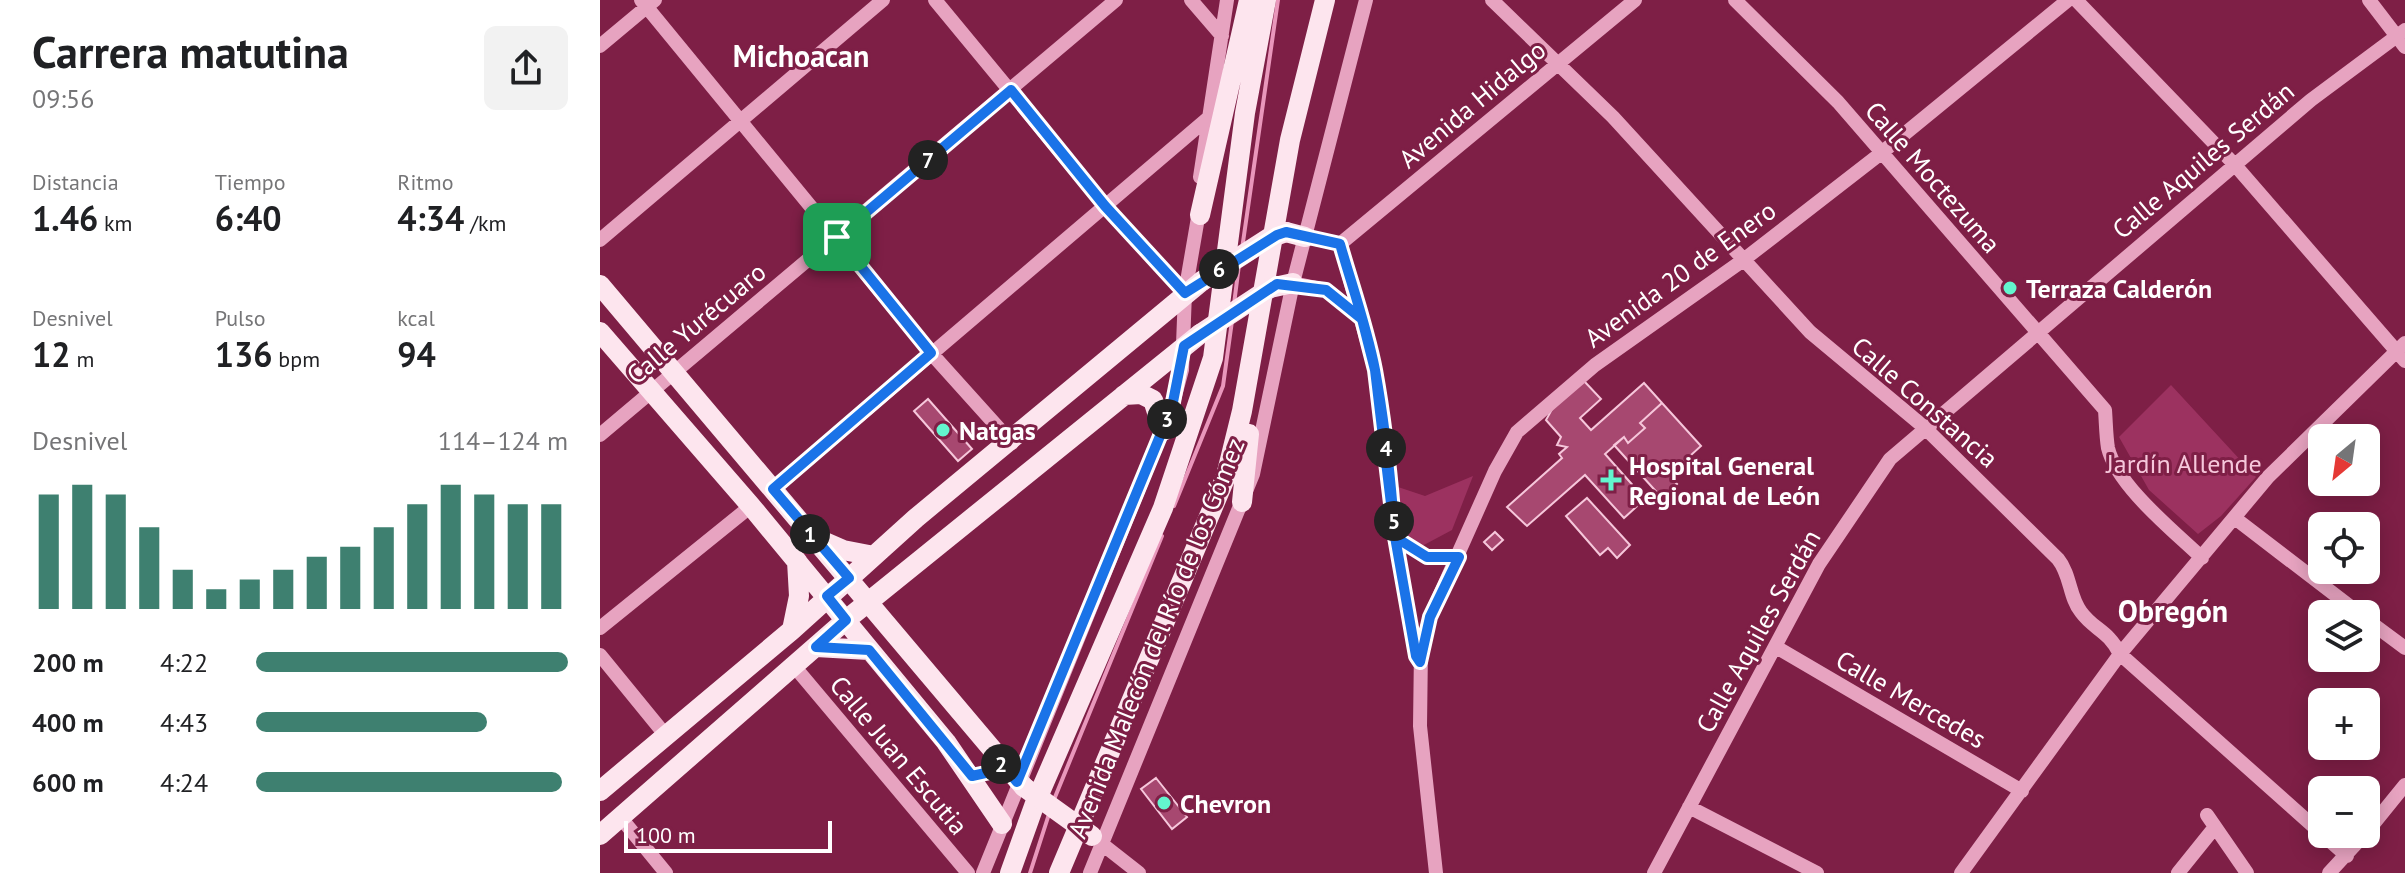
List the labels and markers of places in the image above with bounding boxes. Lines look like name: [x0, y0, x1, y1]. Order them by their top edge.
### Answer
pin: 7: [908, 140, 948, 180]
pin: [803, 203, 871, 271]
pin: 6: [1199, 249, 1239, 289]
place label: Terraza Calderón: [2026, 272, 2212, 305]
marker: Terraza Calderón: [2001, 279, 2019, 297]
pin: 3: [1147, 399, 1187, 439]
place label: Natgas: [959, 414, 1036, 447]
marker: Natgas: [934, 421, 952, 439]
pin: 4: [1366, 428, 1406, 468]
place label: Hospital General Regional de León: [1629, 449, 1820, 512]
marker: Hospital General Regional de León: [1600, 469, 1622, 491]
pin: 5: [1374, 501, 1414, 541]
pin: 1: [790, 514, 830, 554]
pin: 2: [981, 744, 1021, 784]
place label: Chevron: [1180, 787, 1271, 820]
marker: Chevron: [1155, 794, 1173, 812]

